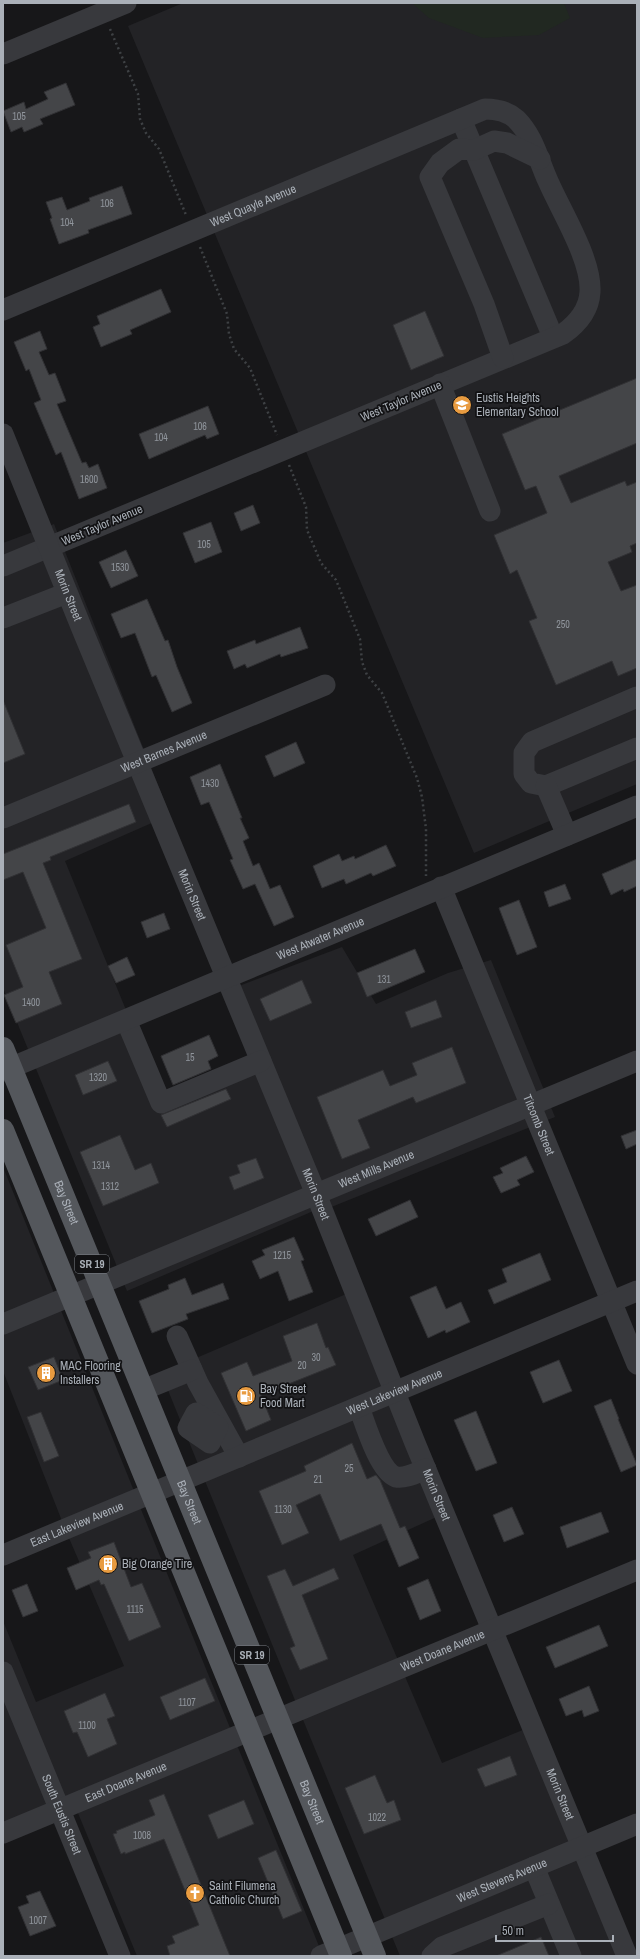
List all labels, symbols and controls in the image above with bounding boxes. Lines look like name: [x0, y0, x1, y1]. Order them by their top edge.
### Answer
house number: 105: [12, 110, 26, 123]
street label: West Quayle Avenue: [208, 181, 299, 231]
house number: 106: [100, 197, 114, 210]
house number: 104: [60, 216, 74, 229]
street label: West Taylor Avenue: [358, 377, 444, 425]
place label: Eustis Heights Elementary School: [476, 390, 559, 420]
school or university icon: Eustis Heights Elementary School: [451, 394, 473, 416]
house number: 106: [193, 420, 207, 433]
house number: 104: [154, 431, 168, 444]
house number: 1600: [80, 473, 99, 486]
street label: West Taylor Avenue: [59, 501, 145, 549]
house number: 105: [197, 538, 211, 551]
house number: 1530: [111, 561, 130, 574]
street label: Morin Street: [51, 567, 86, 624]
house number: 250: [556, 618, 570, 631]
street label: West Barnes Avenue: [118, 727, 209, 776]
house number: 1430: [201, 777, 220, 790]
street label: Morin Street: [174, 867, 210, 923]
street label: West Atwater Avenue: [274, 913, 367, 964]
house number: 131: [377, 973, 391, 986]
house number: 1400: [22, 996, 41, 1009]
house number: 15: [185, 1051, 195, 1064]
house number: 1320: [89, 1071, 108, 1084]
street label: Titcomb Street: [519, 1092, 558, 1158]
street label: West Mills Avenue: [336, 1146, 417, 1192]
house number: 1314: [92, 1159, 111, 1172]
street label: Morin Street: [298, 1166, 334, 1222]
street label: Bay Street: [50, 1178, 83, 1227]
house number: 1312: [101, 1180, 120, 1193]
house number: 1215: [273, 1249, 292, 1262]
road number: SR 19: [75, 1255, 109, 1273]
house number: 30: [311, 1351, 321, 1364]
place label: MAC Flooring Installers: [60, 1358, 121, 1388]
house number: 20: [297, 1359, 307, 1372]
building icon: MAC Flooring Installers: [35, 1362, 57, 1384]
street label: West Lakeview Avenue: [344, 1365, 445, 1419]
place label: Bay Street Food Mart: [260, 1381, 306, 1411]
fuel station icon: Bay Street Food Mart: [235, 1385, 257, 1407]
house number: 25: [344, 1462, 354, 1475]
street label: Morin Street: [419, 1467, 454, 1523]
house number: 21: [313, 1473, 323, 1486]
street label: Bay Street: [173, 1478, 205, 1527]
street label: East Lakeview Avenue: [28, 1498, 126, 1551]
house number: 1130: [274, 1503, 292, 1516]
building icon: Big Orange Tire: [97, 1553, 119, 1575]
place label: Big Orange Tire: [122, 1556, 192, 1572]
house number: 1115: [126, 1603, 144, 1616]
street label: West Doane Avenue: [398, 1626, 487, 1675]
road number: SR 19: [235, 1646, 269, 1664]
house number: 1107: [178, 1696, 196, 1709]
house number: 1100: [78, 1719, 96, 1732]
street label: East Doane Avenue: [83, 1758, 169, 1806]
street label: Morin Street: [542, 1766, 578, 1823]
street label: South Eustis Street: [38, 1772, 85, 1857]
street label: Bay Street: [296, 1778, 328, 1827]
house number: 1022: [368, 1811, 387, 1824]
house number: 1008: [133, 1829, 152, 1842]
street label: West Stevens Avenue: [454, 1855, 549, 1906]
place label: Saint Filumena Catholic Church: [209, 1878, 280, 1908]
church icon: Saint Filumena Catholic Church: [184, 1882, 206, 1904]
house number: 1007: [29, 1914, 48, 1927]
scale bar: [496, 1917, 613, 1943]
text: 50 m: [502, 1923, 524, 1939]

